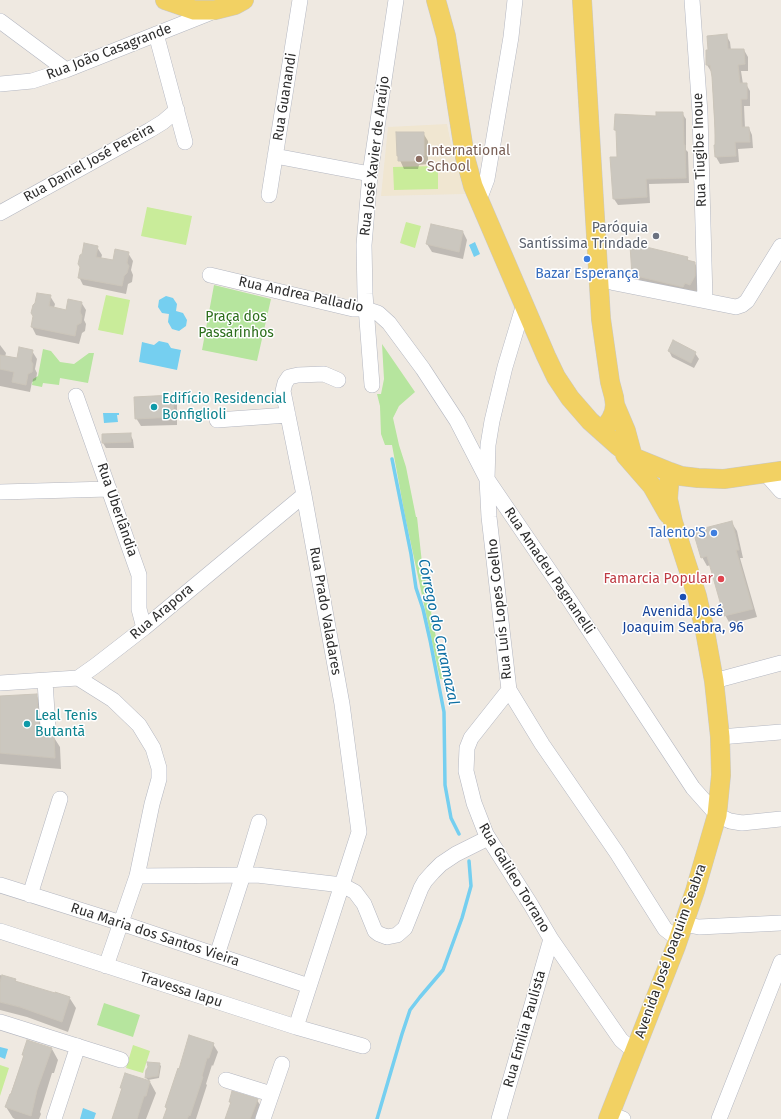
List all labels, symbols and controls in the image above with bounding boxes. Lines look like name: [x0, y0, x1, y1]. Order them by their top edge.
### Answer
street label: Rua João Casagrande: [44, 20, 174, 84]
street label: Rua Guanandi: [270, 52, 300, 142]
street label: Rua José Xavier de Araújo: [357, 75, 393, 237]
street label: Rua Tiugibe Inoue: [690, 93, 710, 207]
street label: Rua Daniel José Pereira: [21, 120, 157, 206]
place label: International School: [427, 143, 510, 176]
marker: International School: [414, 154, 424, 164]
place label: Paróquia Santíssima Trindade: [519, 220, 648, 252]
marker: Paróquia Santíssima Trindade: [651, 231, 661, 241]
marker: Bazar Esperança: [582, 254, 592, 264]
place label: Bazar Esperança: [535, 266, 639, 282]
street label: Rua Andrea Palladio: [237, 274, 365, 316]
park label: Praça dos Passarinhos: [198, 309, 274, 342]
place label: Edifício Residencial Bonfiglioli: [162, 391, 286, 424]
marker: Edifício Residencial Bonfiglioli: [149, 402, 159, 412]
street label: Rua Uberlândia: [93, 461, 141, 559]
street label: Rua Amadeu Pagnanelli: [500, 504, 598, 638]
place label: Talento'S: [649, 525, 706, 541]
marker: Talento'S: [709, 528, 719, 538]
street label: Rua Luís Lopes Coelho: [484, 538, 516, 680]
street label: Rua Prado Valadares: [305, 545, 345, 677]
water label: Córrego do Caramazal: [414, 557, 462, 707]
place label: Famarcia Popular: [603, 571, 713, 587]
marker: Famarcia Popular: [716, 574, 726, 584]
street label: Rua Arapora: [127, 581, 197, 643]
marker: Avenida José Joaquim Seabra, 96: [678, 592, 688, 602]
place label: Avenida José Joaquim Seabra, 96: [622, 604, 744, 636]
place label: Leal Tenis Butantã: [35, 708, 97, 740]
marker: Leal Tenis Butantã: [22, 719, 32, 729]
street label: Rua Galileo Torrano: [475, 820, 553, 936]
street label: Avenida José Joaquim Seabra: [632, 862, 710, 1040]
street label: Rua Maria dos Santos Vieira: [68, 900, 242, 970]
street label: Travessa Iapu: [138, 969, 224, 1011]
street label: Rua Emilia Paulista: [500, 969, 550, 1089]

